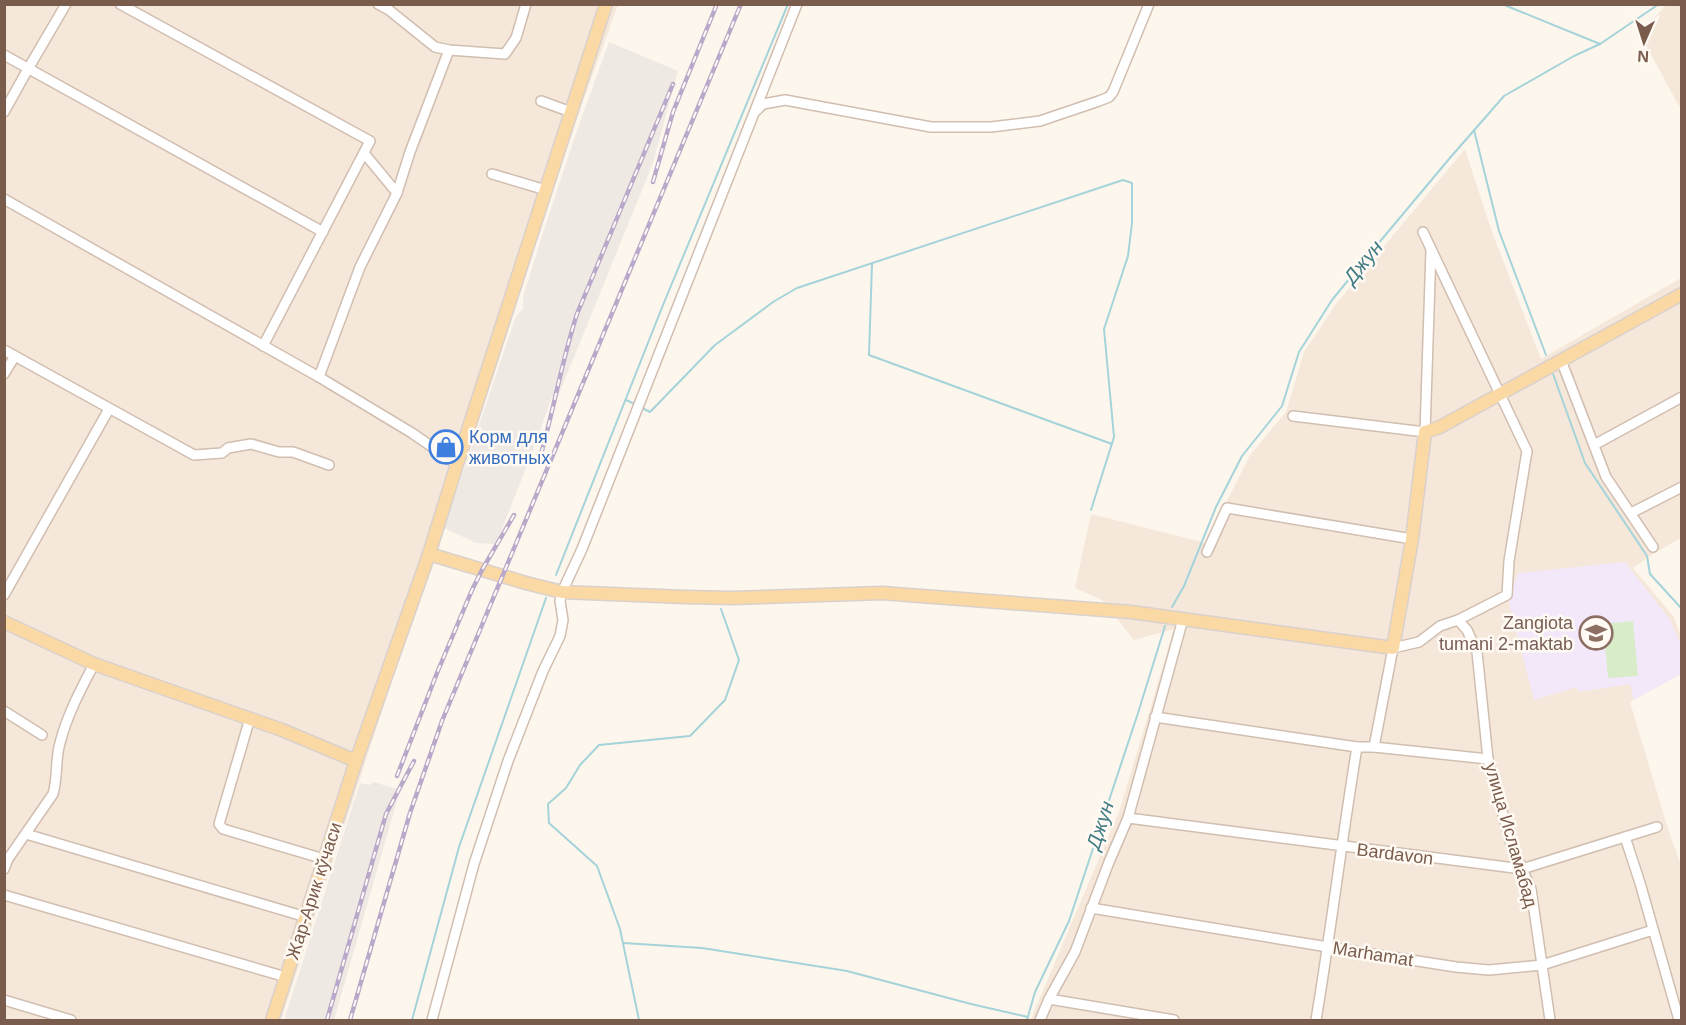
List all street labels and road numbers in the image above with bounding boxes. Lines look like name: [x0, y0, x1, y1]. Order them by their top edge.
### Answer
street label: улица Исламабад: [1481, 760, 1541, 910]
street label: Жар-Арик кўчаси: [282, 820, 346, 962]
street label: Bardavon: [1356, 839, 1434, 869]
street label: Marhamat: [1331, 938, 1415, 970]

